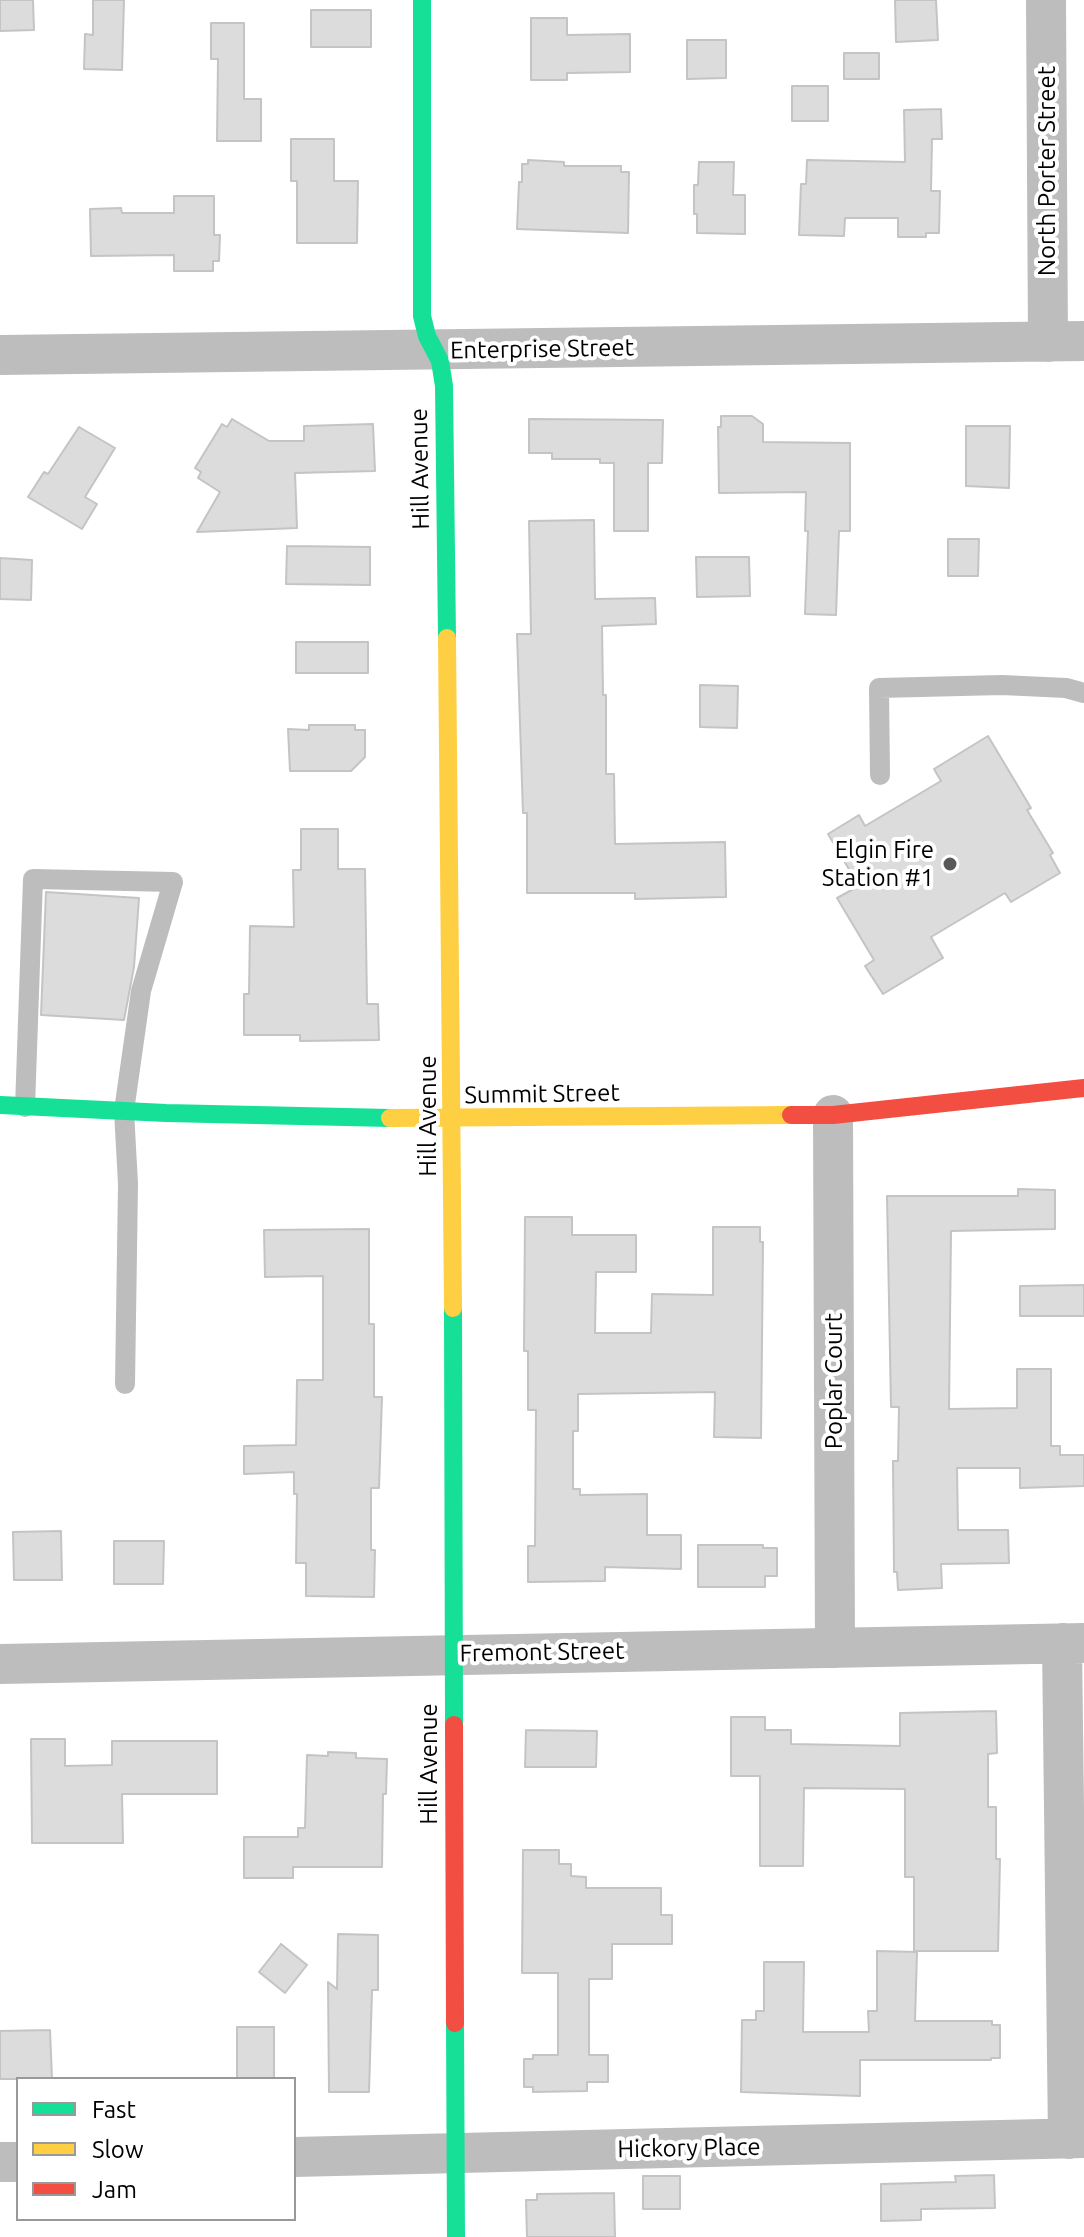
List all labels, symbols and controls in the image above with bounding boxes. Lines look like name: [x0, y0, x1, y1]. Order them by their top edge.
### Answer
street label: North Porter Street: [1033, 66, 1061, 276]
street label: Enterprise Street: [450, 333, 634, 365]
street label: Hill Avenue: [405, 408, 435, 530]
place label: Elgin Fire Station #1: [822, 836, 934, 892]
marker: Elgin Fire Station #1: [941, 855, 959, 873]
street label: Hill Avenue: [414, 1055, 442, 1177]
street label: Summit Street: [464, 1078, 620, 1110]
street label: Poplar Court: [820, 1313, 848, 1449]
street label: Fremont Street: [459, 1636, 625, 1668]
street label: Hill Avenue: [415, 1703, 443, 1825]
legend: [16, 2077, 296, 2221]
text: Fast: [92, 2096, 136, 2123]
street label: Hickory Place: [617, 2132, 761, 2164]
text: Slow: [92, 2136, 144, 2163]
text: Jam: [92, 2176, 137, 2203]

